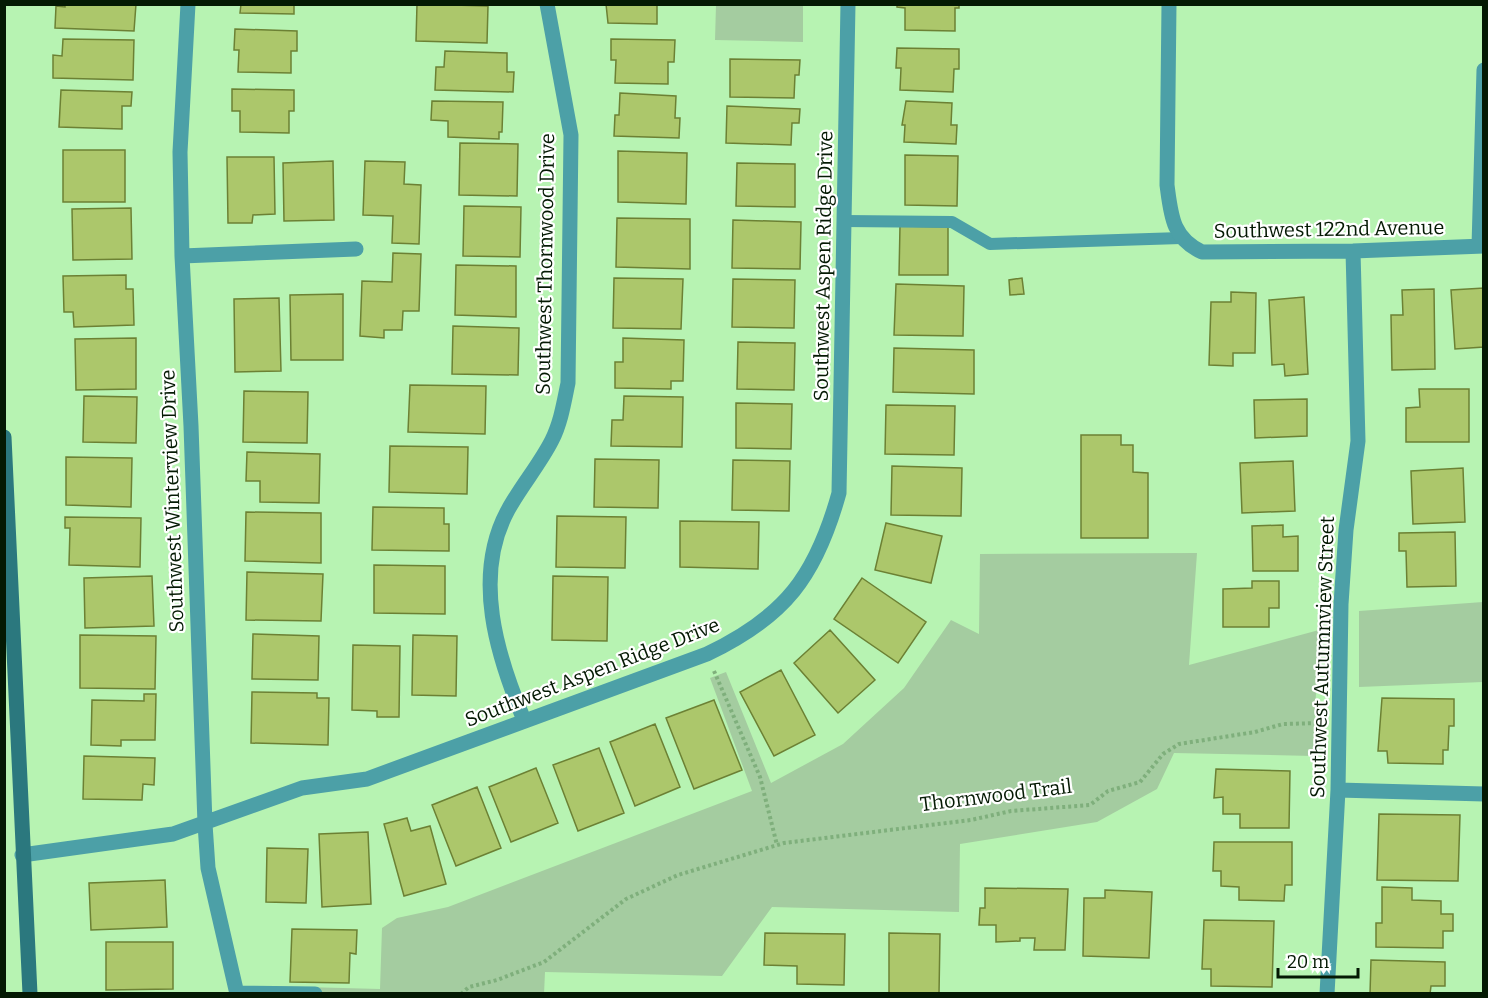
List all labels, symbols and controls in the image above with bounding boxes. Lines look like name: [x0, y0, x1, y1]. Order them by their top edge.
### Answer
street label: Southwest Aspen Ridge Drive: [809, 130, 837, 402]
street label: Southwest Thornwood Drive: [531, 133, 559, 395]
street label: Southwest 122nd Avenue: [1213, 215, 1445, 243]
street label: Southwest Winterview Drive: [155, 369, 189, 633]
street label: Southwest Autumnview Street: [1305, 516, 1339, 798]
street label: Southwest Aspen Ridge Drive: [461, 612, 723, 732]
street label: Thornwood Trail: [919, 774, 1073, 816]
scale bar: [1278, 941, 1358, 979]
text: 20 m: [1287, 951, 1329, 973]

